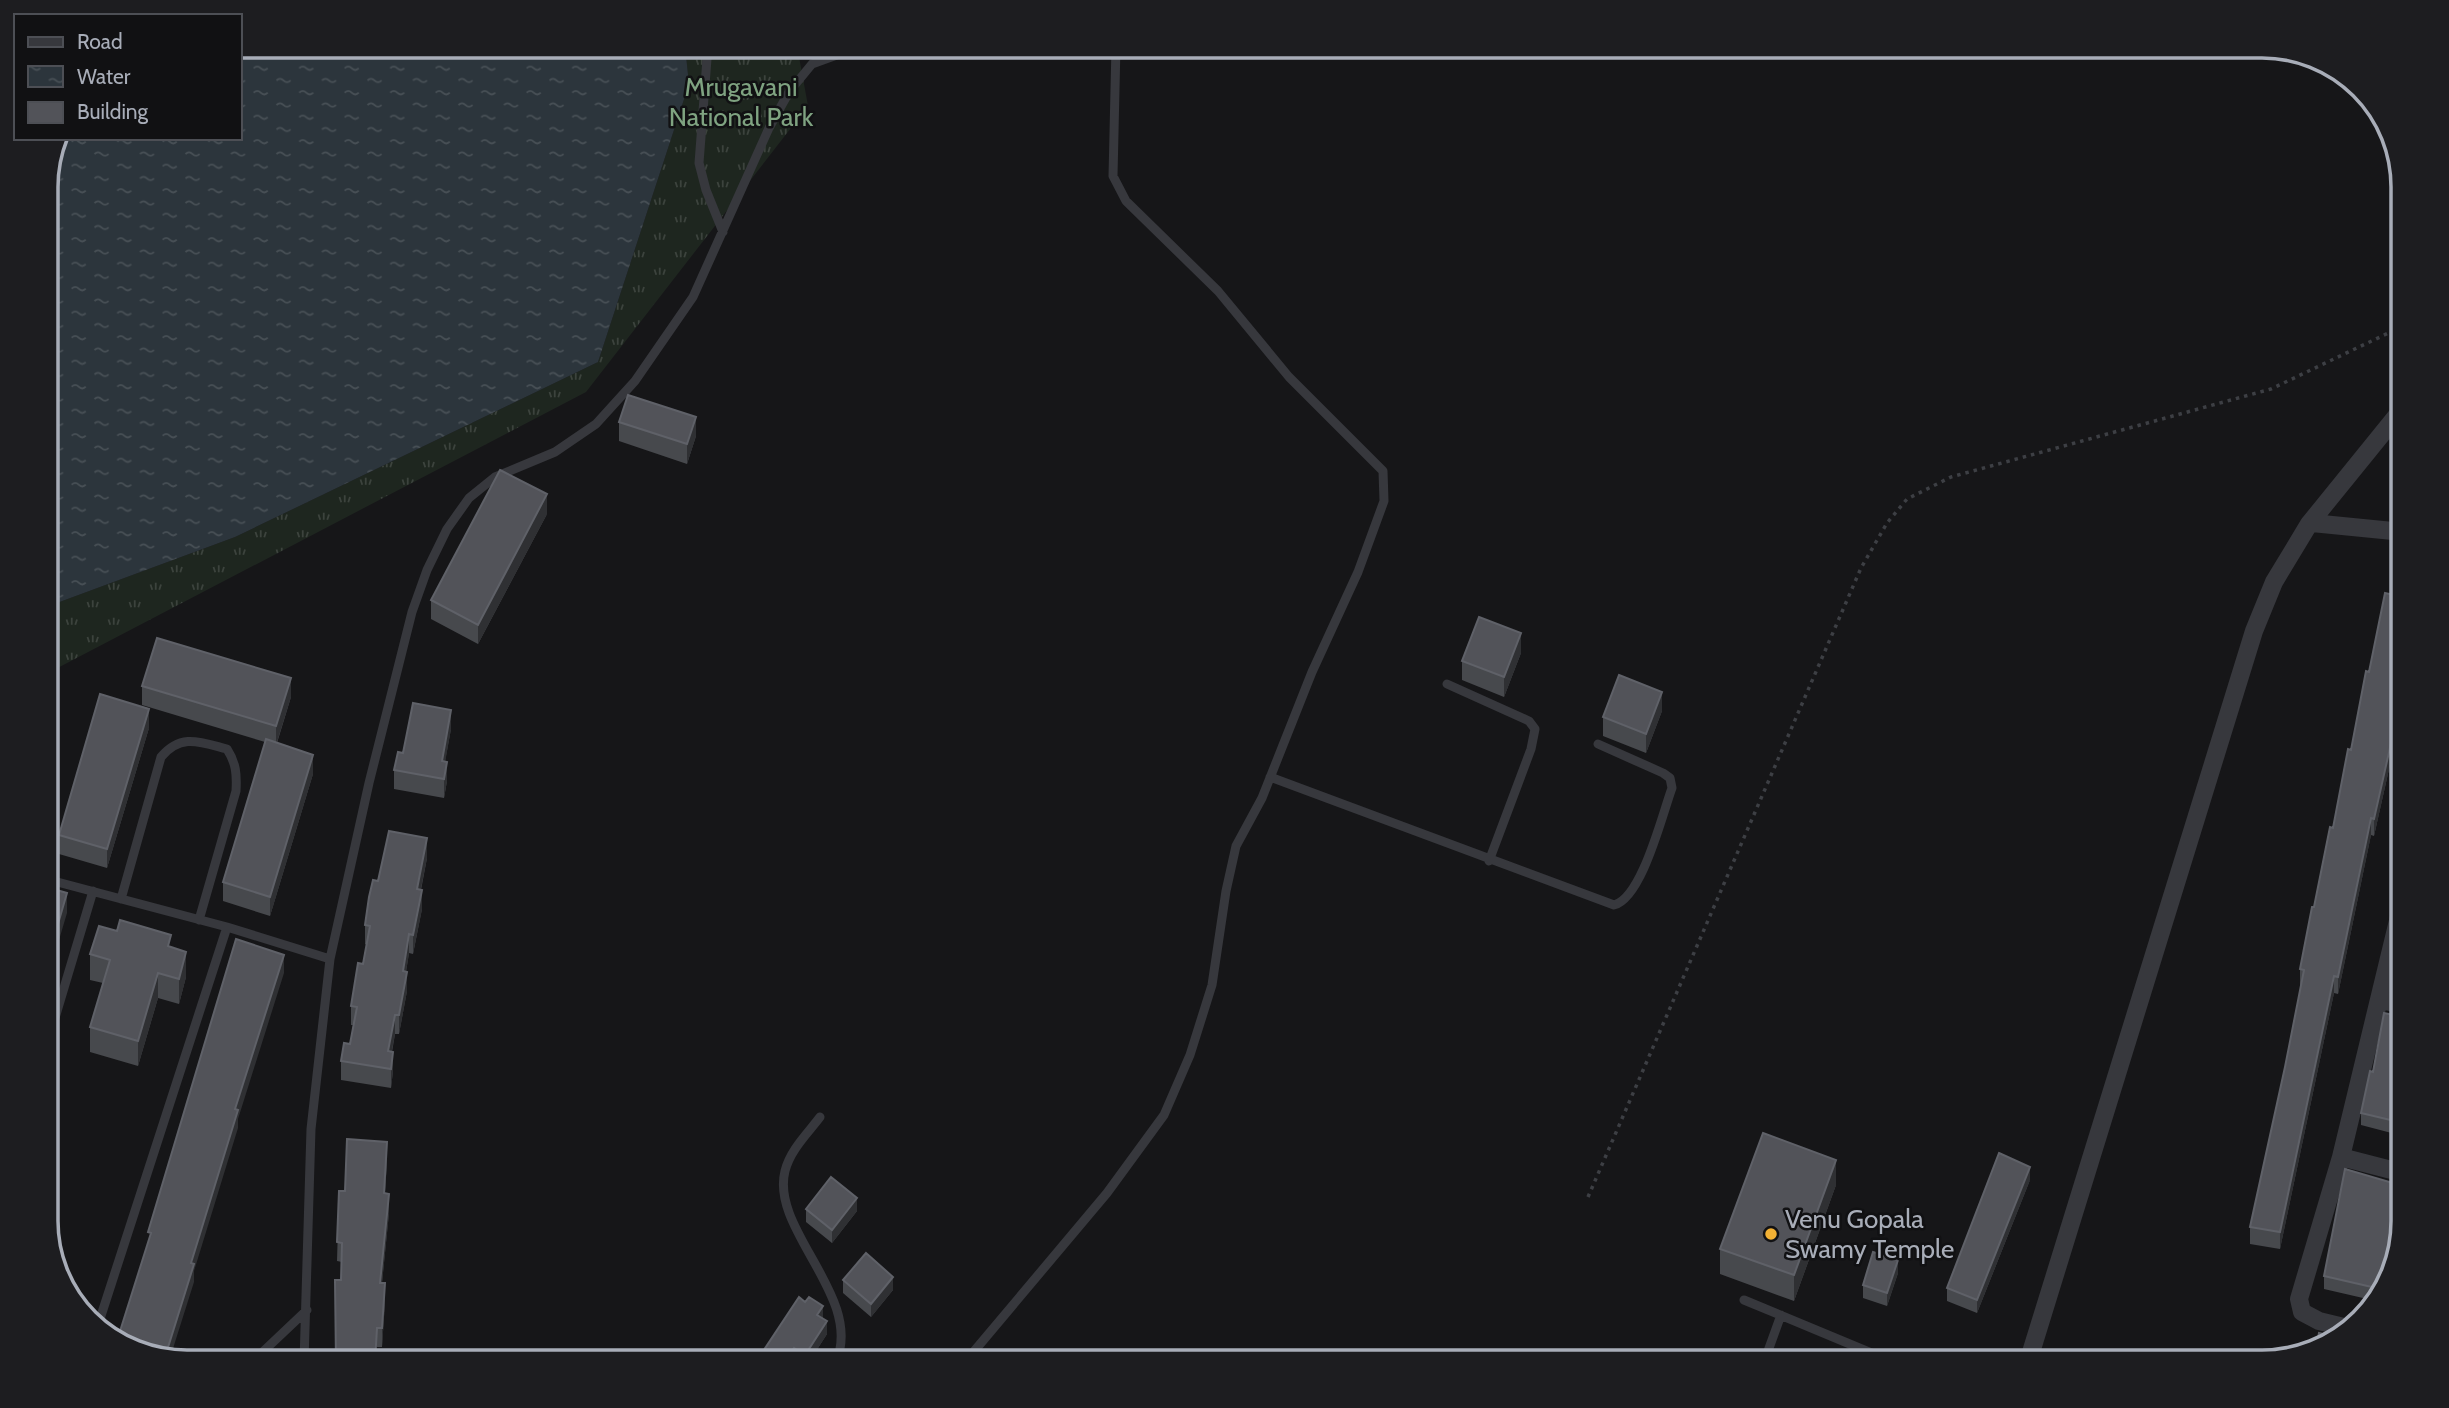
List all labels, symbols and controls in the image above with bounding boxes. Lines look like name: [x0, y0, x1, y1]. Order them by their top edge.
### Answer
legend: [14, 14, 242, 140]
text: Road: [77, 29, 123, 54]
text: Water: [77, 64, 131, 89]
park label: Mrugavani National Park: [669, 71, 814, 133]
text: Building: [77, 99, 149, 124]
place label: Venu Gopala Swamy Temple: [1785, 1203, 1954, 1265]
marker: Venu Gopala Swamy Temple: [1763, 1226, 1779, 1242]

